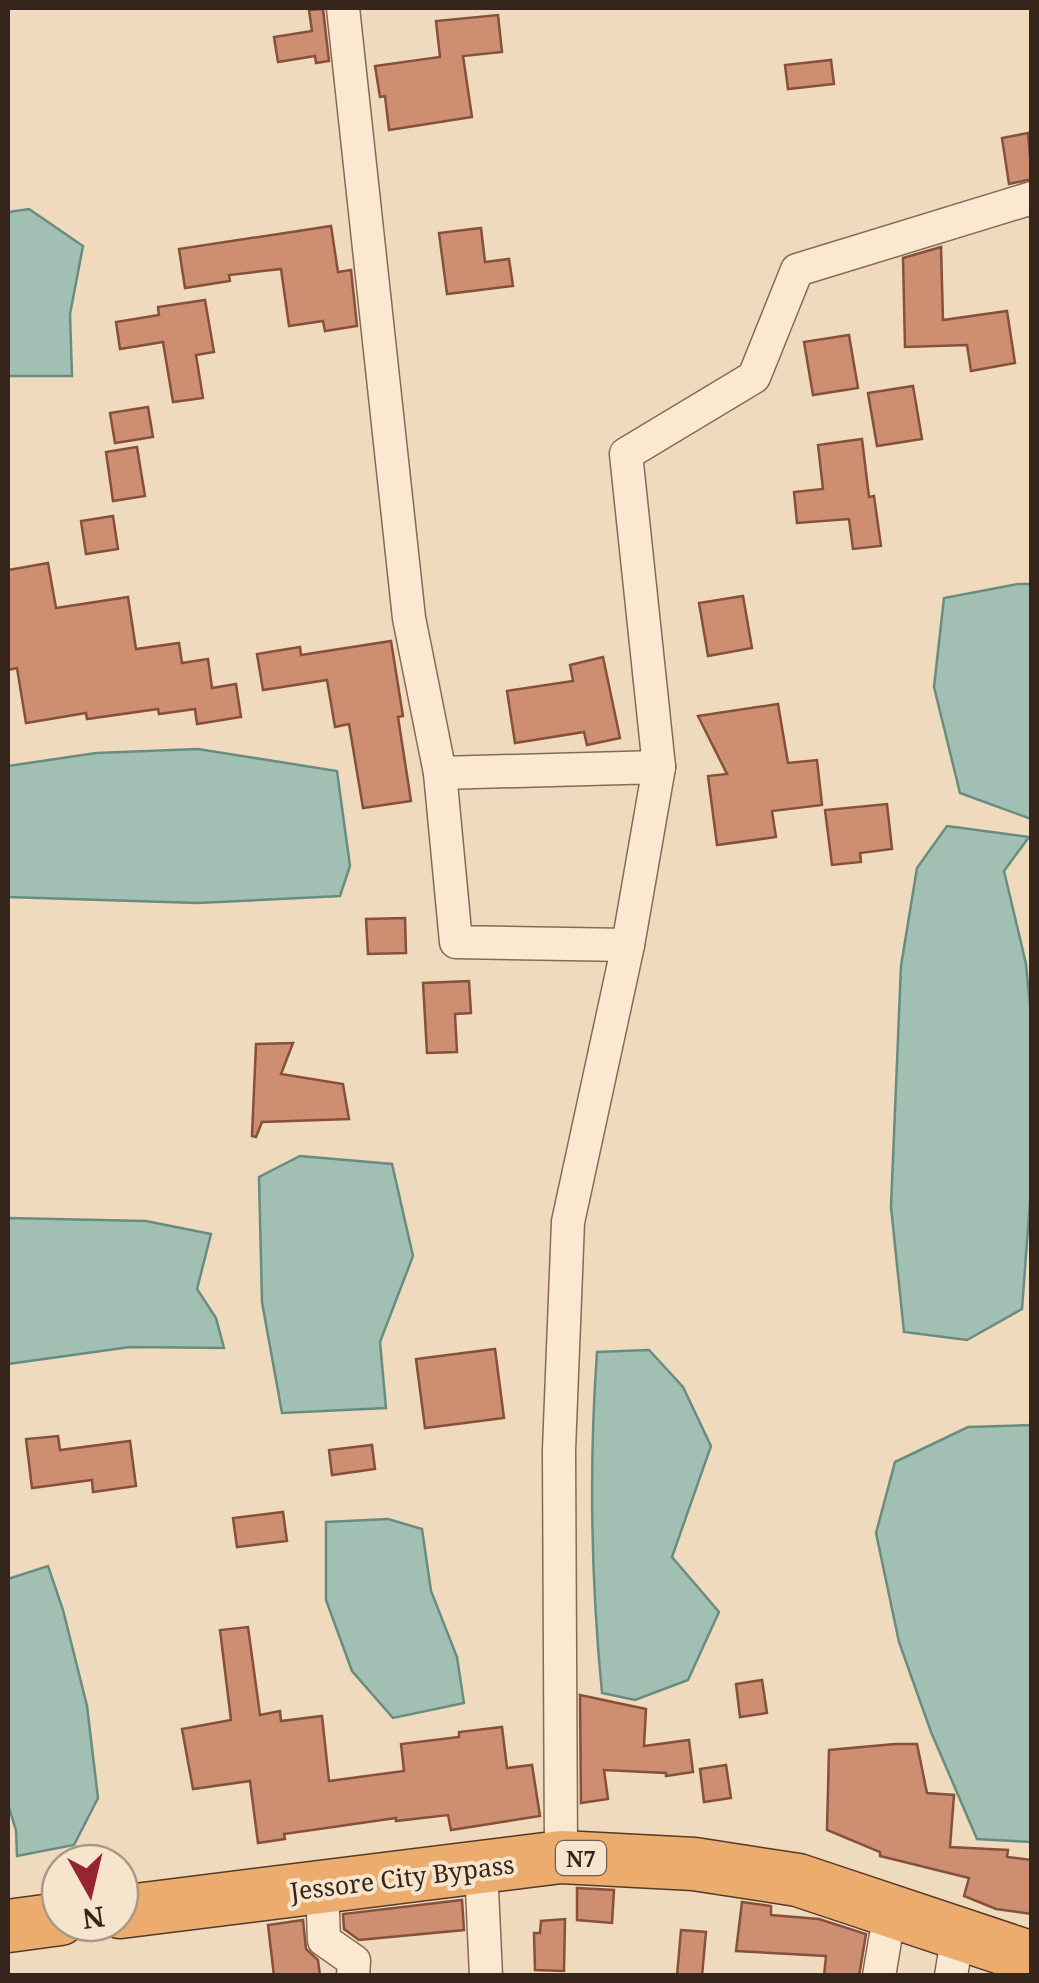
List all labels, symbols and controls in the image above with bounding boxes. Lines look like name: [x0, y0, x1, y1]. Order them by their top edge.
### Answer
road number: N7: [556, 1841, 606, 1875]
north arrow: [40, 1843, 140, 1943]
street label: Jessore City Bypass: [287, 1846, 516, 1908]
text: N: [80, 1898, 107, 1939]

